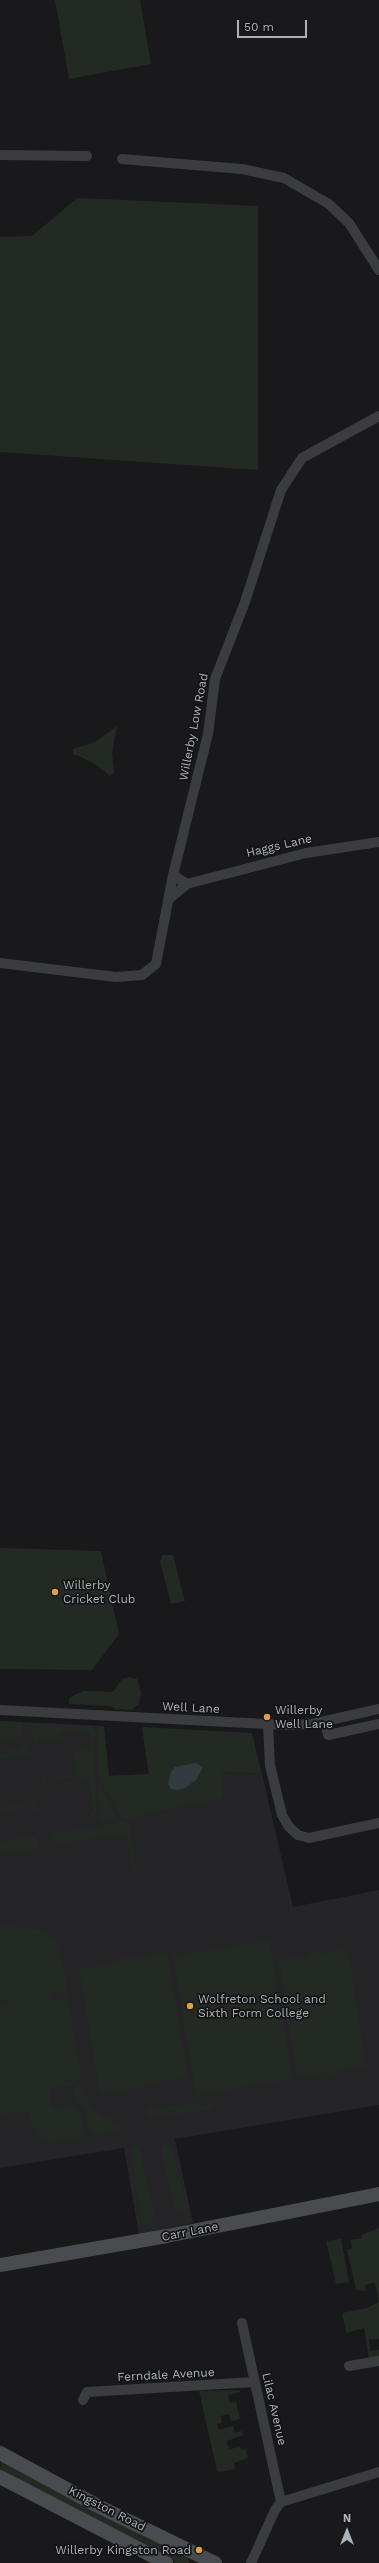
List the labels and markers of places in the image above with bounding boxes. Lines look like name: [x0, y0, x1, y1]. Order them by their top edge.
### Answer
place label: Willerby Cricket Club: [63, 1578, 135, 1606]
marker: Willerby Cricket Club: [50, 1587, 60, 1597]
place label: Willerby Well Lane: [275, 1703, 333, 1731]
marker: Willerby Well Lane: [262, 1712, 272, 1722]
place label: Wolfreton School and Sixth Form College: [198, 1992, 326, 2020]
marker: Wolfreton School and Sixth Form College: [185, 2001, 195, 2011]
place label: Willerby Kingston Road: [55, 2543, 191, 2557]
marker: Willerby Kingston Road: [194, 2545, 204, 2555]

